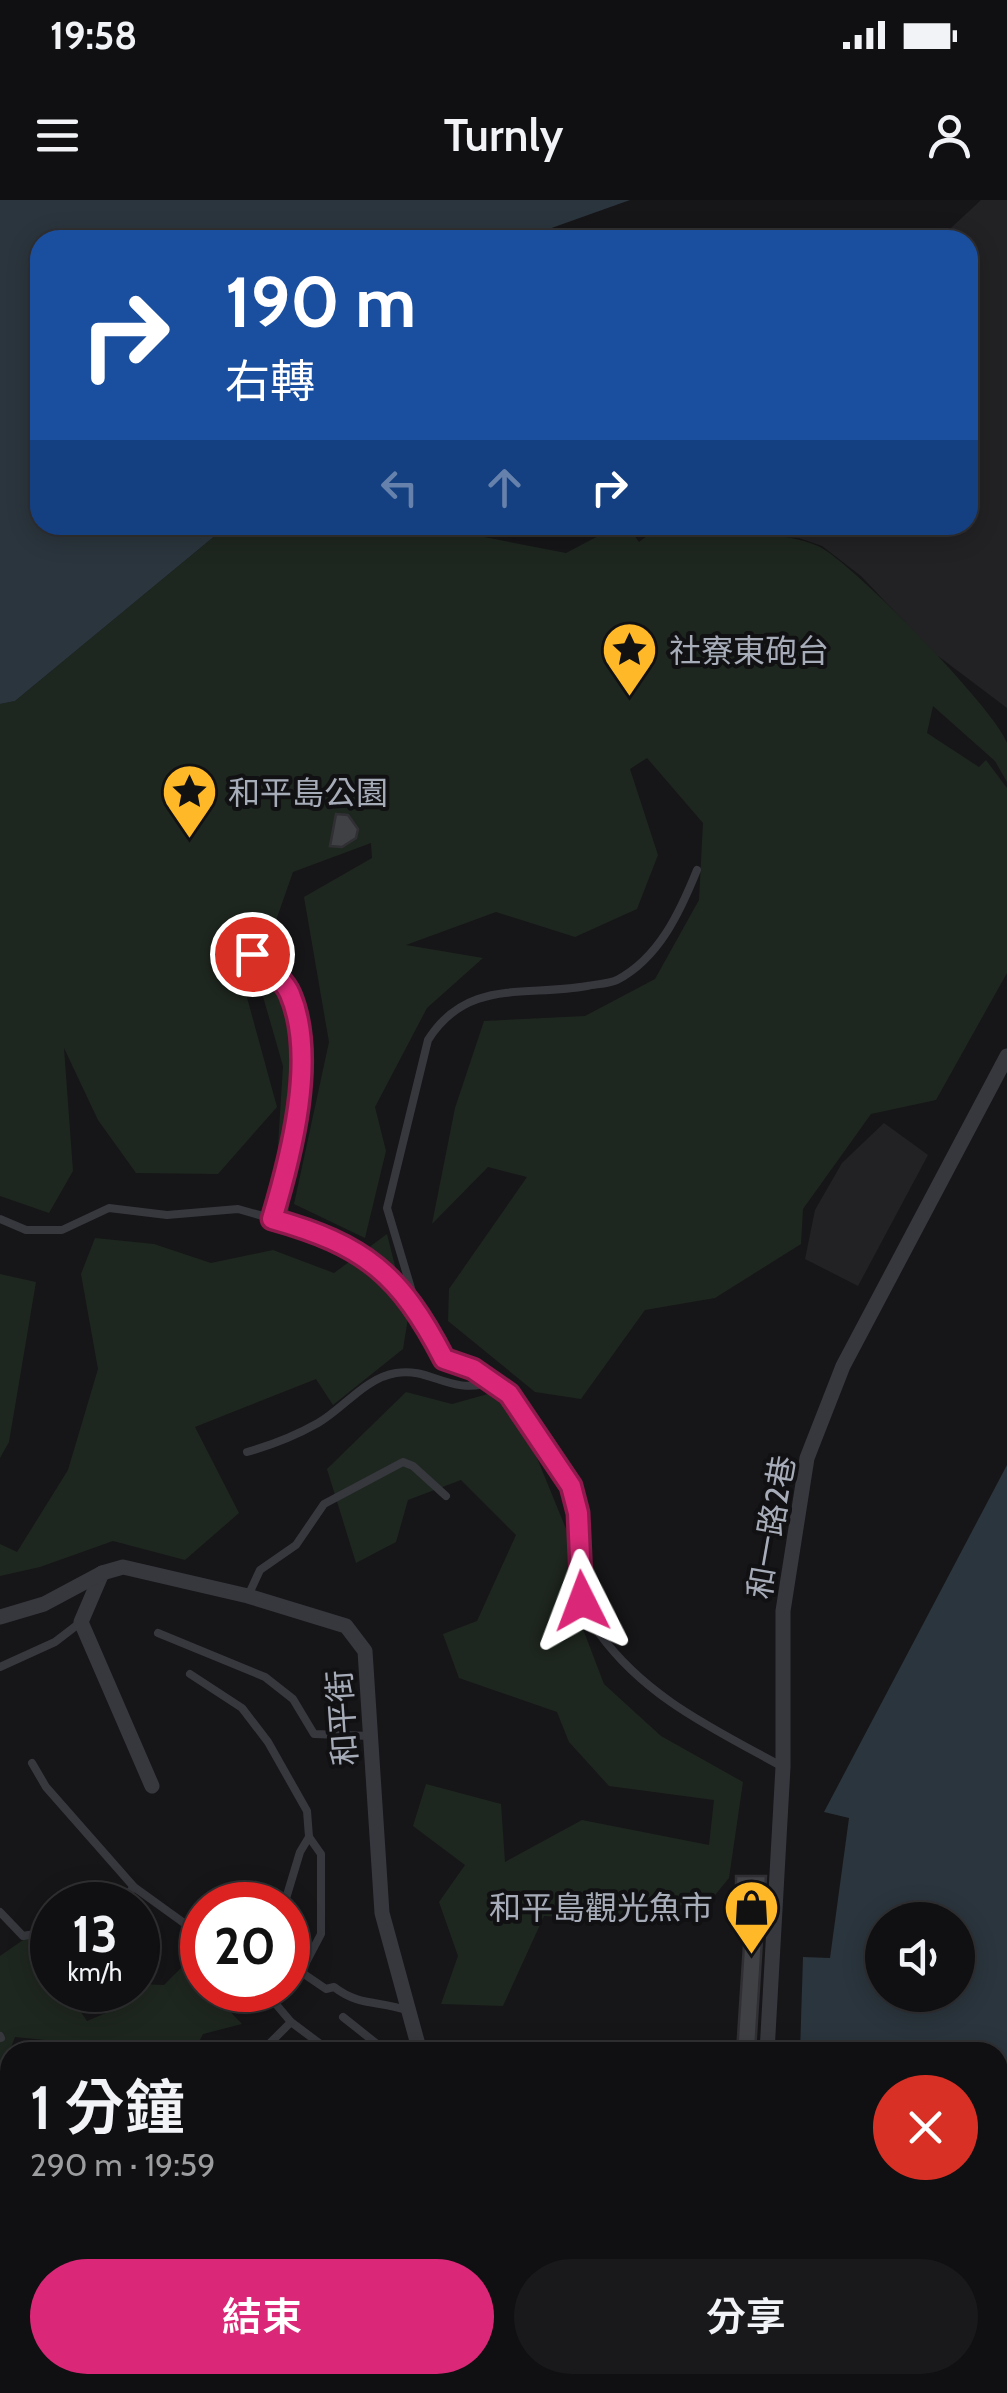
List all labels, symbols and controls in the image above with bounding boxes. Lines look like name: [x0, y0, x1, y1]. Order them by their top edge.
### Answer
text: 19:58: [50, 12, 137, 59]
icon: menu: [30, 108, 85, 163]
text: Turnly: [444, 108, 563, 162]
icon: person: [922, 108, 977, 163]
text: 190 m: [225, 259, 416, 345]
icon: right: [60, 270, 190, 400]
text: 右轉: [225, 354, 315, 408]
icon: left: [372, 460, 427, 515]
icon: ahead: [477, 460, 532, 515]
icon: right: [582, 460, 637, 515]
place icon: 社寮東砲台: [600, 620, 660, 699]
place label: 社寮東砲台: [669, 631, 829, 670]
place icon: 和平島公園: [159, 762, 219, 841]
place label: 和平島公園: [228, 773, 388, 812]
pin: [210, 912, 295, 997]
icon: arrive: [225, 927, 280, 982]
street label: 和一路2巷: [739, 1452, 803, 1602]
position arrow: [530, 1549, 634, 1653]
street label: 和平街: [319, 1669, 365, 1767]
shop icon: 和平島觀光魚市: [722, 1877, 782, 1956]
speed limit sign: 20: [180, 1882, 310, 2012]
place label: 和平島觀光魚市: [489, 1888, 713, 1927]
map controls: [865, 1902, 975, 2012]
button: sound: [865, 1902, 975, 2012]
text: 13: [72, 1904, 118, 1965]
text: km/h: [68, 1957, 122, 1987]
text: 1 分鐘: [30, 2071, 185, 2144]
button: close: [873, 2075, 978, 2180]
text: 290 m · 19:59: [30, 2145, 215, 2184]
button: 結束: [30, 2259, 494, 2374]
button: 分享: [514, 2259, 978, 2374]

